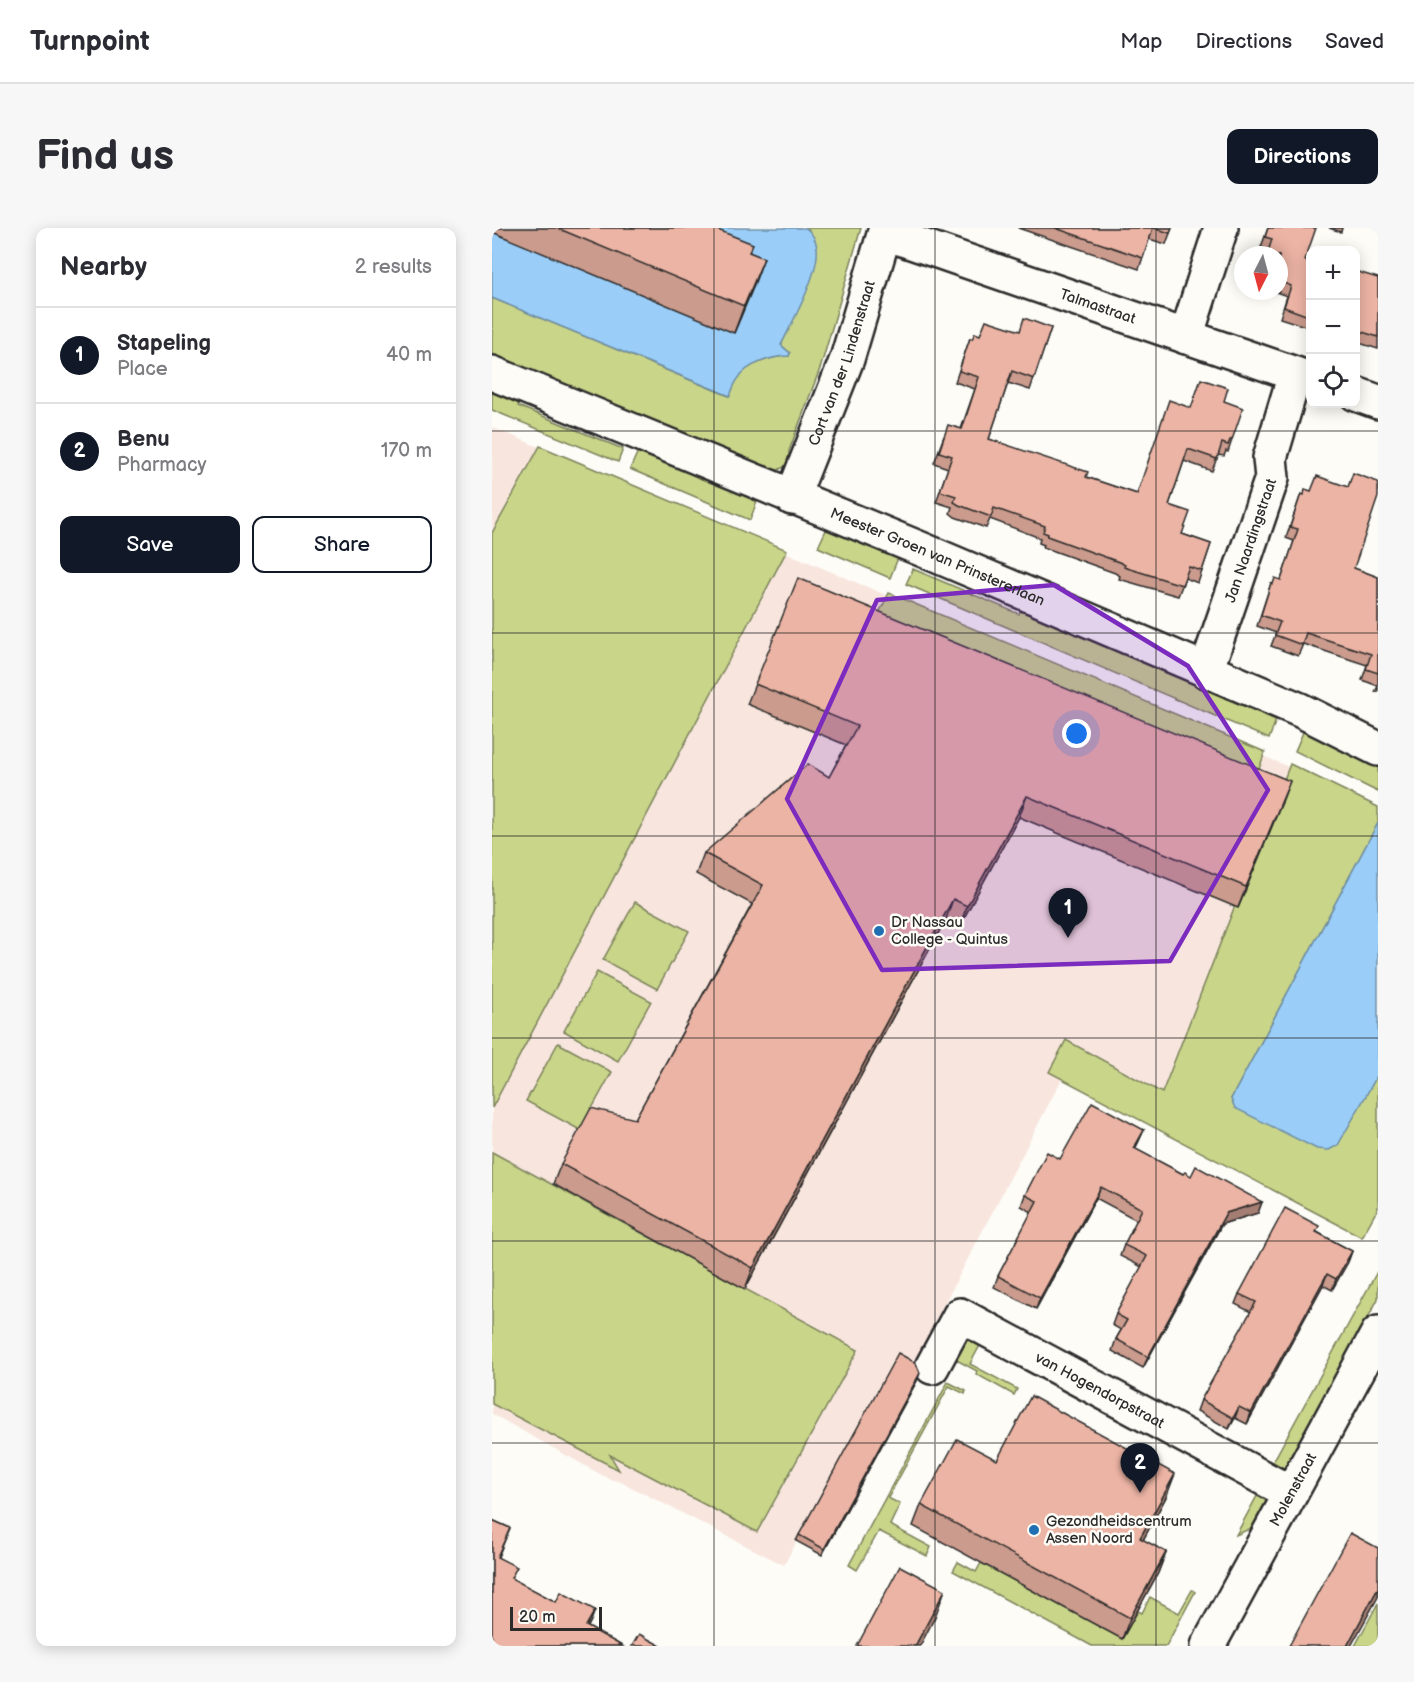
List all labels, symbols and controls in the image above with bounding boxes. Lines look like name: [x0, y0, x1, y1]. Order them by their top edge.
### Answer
text: Turnpoint: [30, 25, 150, 58]
text: Map: [1120, 29, 1163, 54]
text: Directions: [1196, 29, 1292, 54]
text: Saved: [1325, 29, 1384, 54]
button: Directions: [1227, 129, 1378, 184]
text: Find us: [36, 131, 174, 182]
north arrow: [1234, 246, 1288, 300]
map controls: [1306, 246, 1360, 408]
button: +: [1306, 246, 1360, 300]
text: Nearby: [60, 252, 147, 283]
text: 2 results: [355, 255, 432, 279]
street label: Cort van der Lindenstraat: [805, 278, 880, 449]
street label: Talmastraat: [1057, 285, 1138, 329]
button: −: [1306, 300, 1360, 354]
text: Stapeling: [117, 330, 211, 357]
text: 1: [75, 343, 84, 367]
text: 40 m: [386, 343, 432, 367]
button: locate: [1306, 354, 1360, 408]
text: Place: [117, 357, 168, 381]
text: Benu: [117, 426, 170, 453]
text: 2: [74, 439, 85, 463]
text: 170 m: [381, 439, 432, 463]
text: Pharmacy: [117, 453, 207, 477]
street label: Jan Naardingstraat: [1221, 476, 1281, 605]
street label: Meester Groen van Prinstererlaan: [827, 504, 1048, 610]
button: Save: [60, 516, 240, 573]
button: Share: [252, 516, 432, 573]
your location: [1062, 719, 1091, 748]
pin: 1: [1048, 888, 1088, 938]
place label: Dr Nassau College - Quintus: [891, 913, 1009, 949]
marker: Dr Nassau College - Quintus: [872, 924, 886, 938]
street label: van Hogendorpstraat: [1031, 1348, 1168, 1433]
pin: 2: [1120, 1444, 1160, 1493]
street label: Molenstraat: [1266, 1449, 1321, 1530]
place label: Gezondheidscentrum Assen Noord: [1046, 1512, 1192, 1548]
marker: Gezondheidscentrum Assen Noord: [1027, 1523, 1041, 1537]
scale bar: [510, 1604, 602, 1632]
text: 20 m: [519, 1608, 555, 1627]

